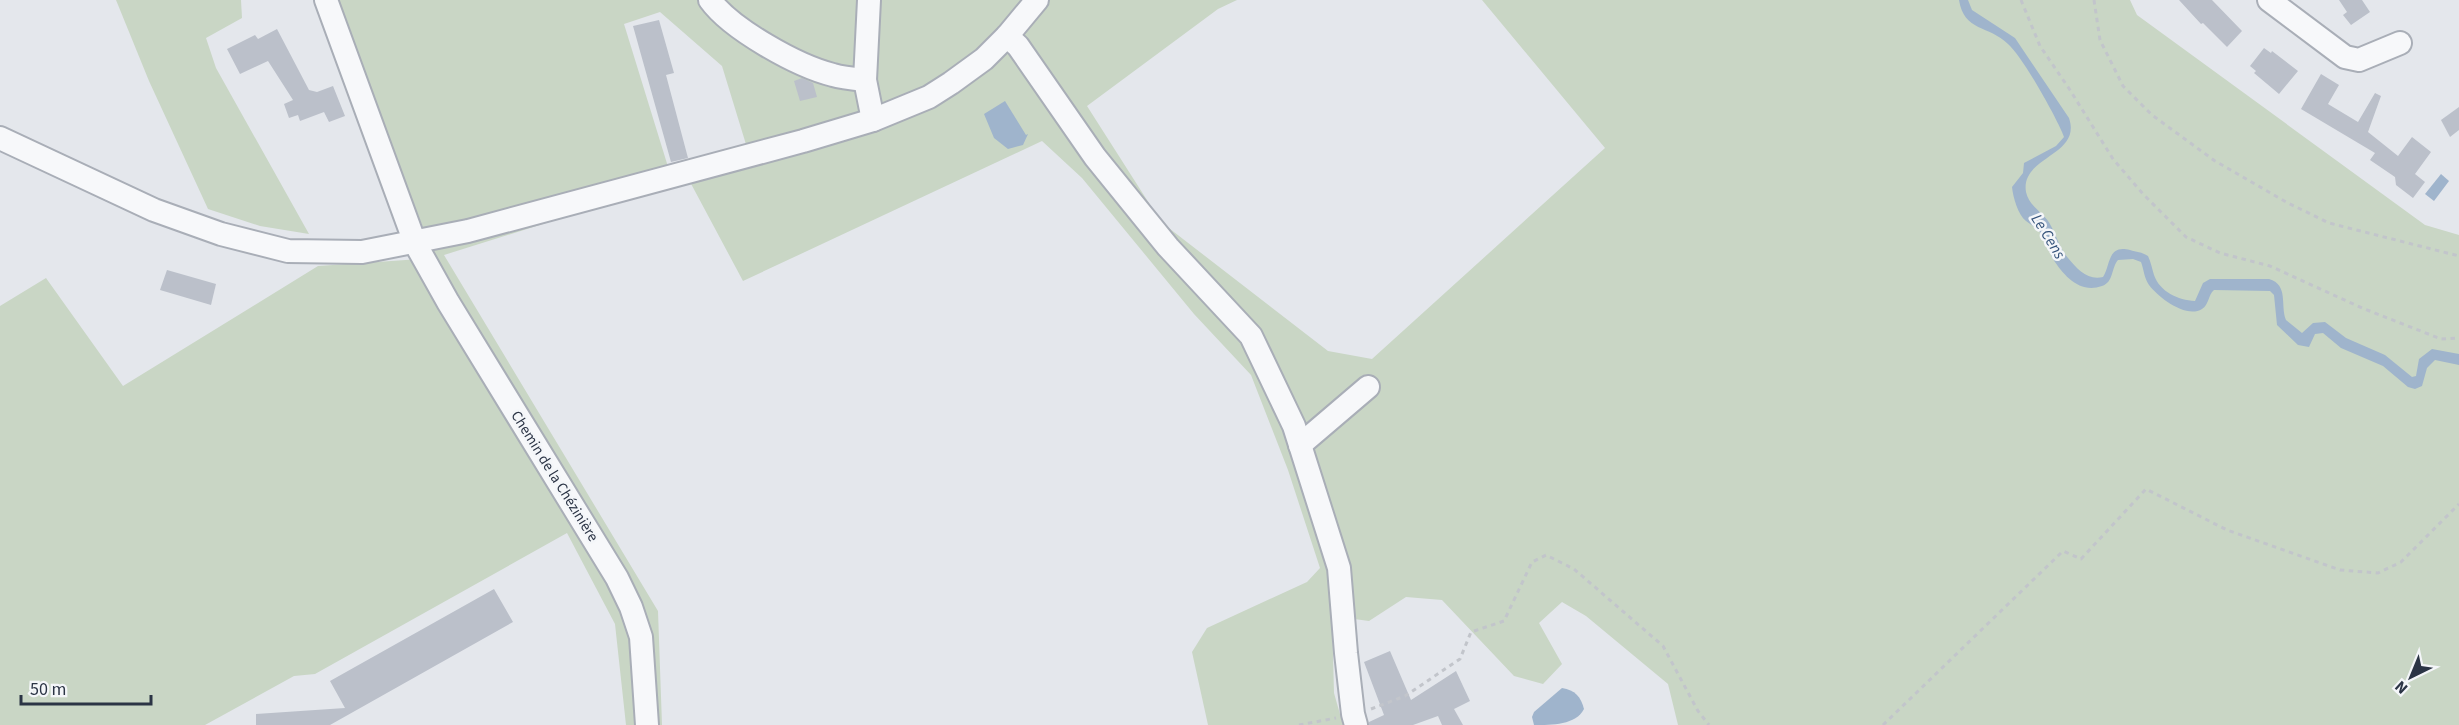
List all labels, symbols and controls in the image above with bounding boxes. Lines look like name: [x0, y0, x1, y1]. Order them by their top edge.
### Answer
water label: Le Cens: [2026, 210, 2071, 264]
street label: Chemin de la Chézinière: [506, 407, 603, 546]
north arrow: [2381, 647, 2441, 707]
scale bar: [21, 668, 152, 706]
text: N: [2390, 676, 2413, 699]
text: 50 m: [30, 677, 66, 702]

